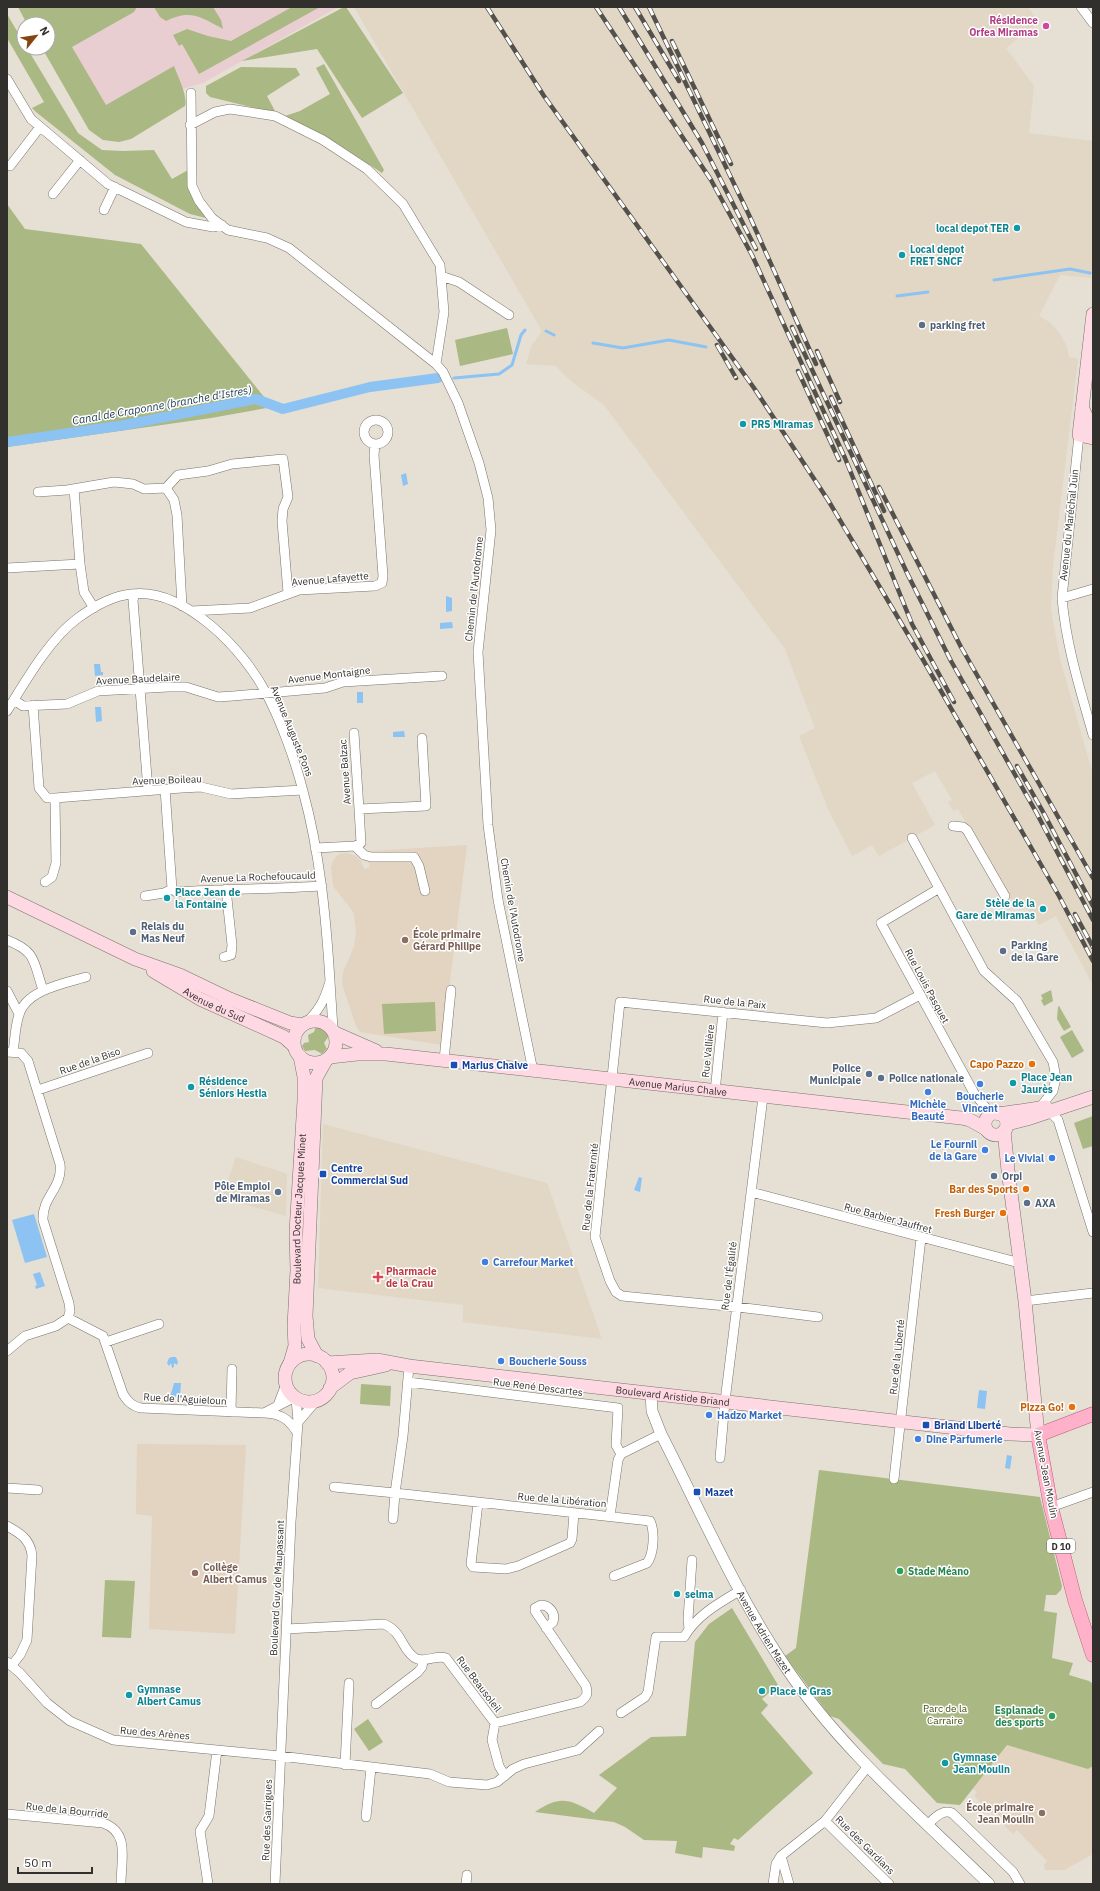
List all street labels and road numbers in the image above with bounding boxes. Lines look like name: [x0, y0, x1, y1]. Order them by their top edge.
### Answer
street label: Avenue du Maréchal Juin: [1057, 469, 1081, 581]
street label: Chemin de l'Autodrome: [462, 535, 486, 642]
street label: Avenue Lafayette: [291, 569, 370, 589]
street label: Avenue Montaigne: [287, 663, 371, 687]
street label: Avenue Baudelaire: [96, 670, 181, 688]
street label: Avenue Auguste Pons: [268, 684, 316, 778]
street label: Avenue Balzac: [336, 739, 354, 805]
street label: Avenue Boileau: [132, 772, 202, 788]
street label: Chemin de l'Autodrome: [497, 857, 529, 963]
street label: Avenue La Rochefoucauld: [200, 868, 316, 886]
street label: Rue Louis Pasquet: [902, 947, 952, 1026]
street label: Avenue du Sud: [181, 984, 247, 1025]
street label: Rue de la Paix: [703, 992, 767, 1012]
street label: Rue Vallière: [699, 1023, 717, 1078]
street label: Rue de la Biso: [58, 1044, 123, 1077]
street label: Avenue Marius Chalve: [628, 1075, 728, 1098]
street label: Boulevard Docteur Jacques Minet: [289, 1133, 309, 1285]
street label: Rue de la Fraternité: [579, 1142, 601, 1232]
street label: Rue Barbier Jauffret: [843, 1200, 934, 1236]
street label: Rue de l'Égalité: [718, 1240, 740, 1311]
street label: Rue de la Liberté: [887, 1318, 907, 1395]
street label: Rue René Descartes: [492, 1375, 584, 1399]
street label: Boulevard Aristide Briand: [615, 1383, 730, 1409]
street label: Rue de l'Aguieloun: [143, 1390, 227, 1408]
street label: Avenue Jean Moulin: [1031, 1429, 1061, 1519]
street label: Rue de la Libération: [517, 1490, 607, 1510]
street label: Boulevard Guy de Maupassant: [267, 1519, 287, 1656]
road number: D 10: [1047, 1539, 1075, 1553]
street label: Avenue Adrien Mazet: [734, 1588, 795, 1676]
street label: Rue Beausoleil: [454, 1653, 504, 1715]
street label: Rue des Arènes: [120, 1723, 191, 1743]
street label: Rue des Garrigues: [259, 1779, 275, 1861]
street label: Rue de la Bourride: [25, 1799, 109, 1821]
street label: Rue des Gardians: [833, 1813, 897, 1877]

